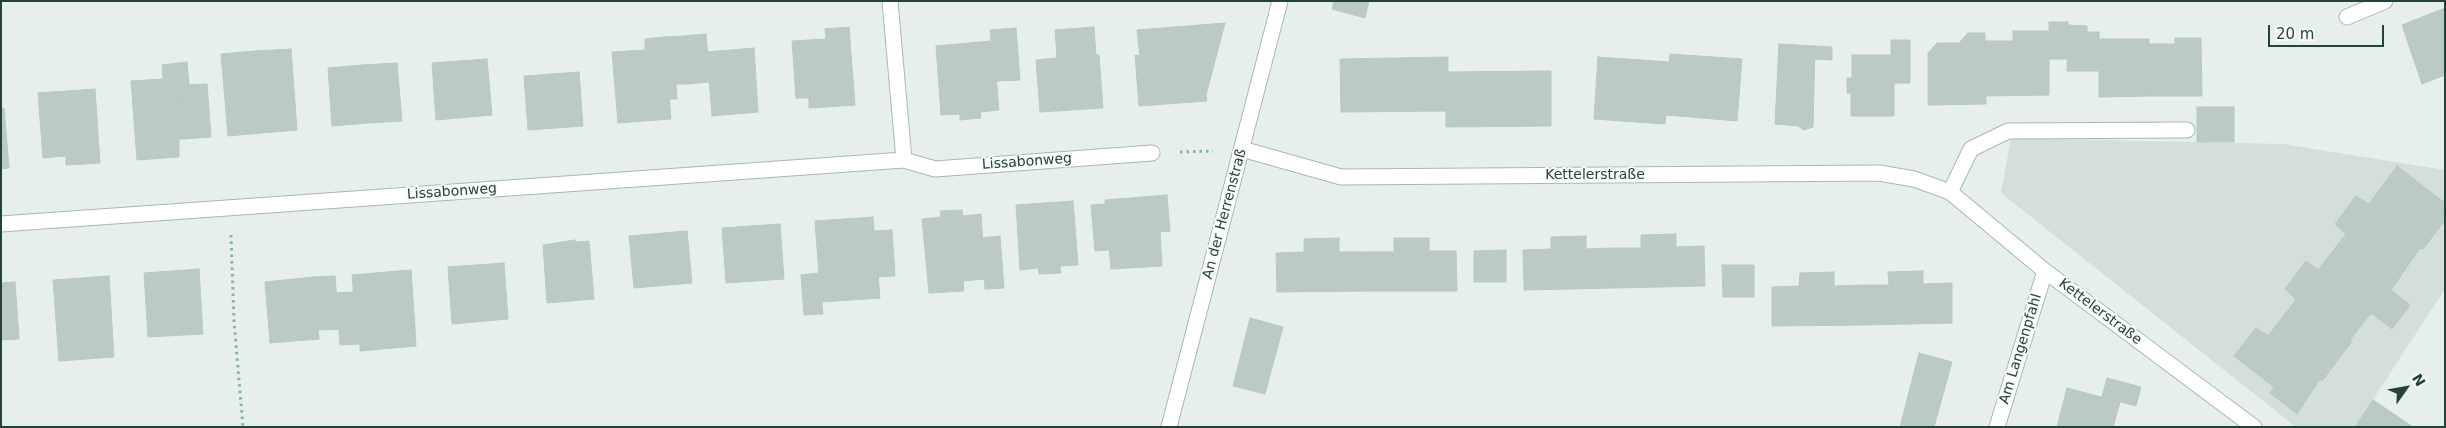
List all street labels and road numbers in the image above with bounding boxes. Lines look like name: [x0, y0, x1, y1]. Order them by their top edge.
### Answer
street label: An der Herrenstraß: [1200, 147, 1250, 281]
street label: Lissabonweg: [981, 150, 1073, 174]
street label: Kettelerstraße: [1545, 167, 1645, 183]
street label: Lissabonweg: [406, 180, 498, 204]
street label: Kettelerstraße: [2055, 275, 2145, 349]
street label: Am Langenpfahl: [1996, 292, 2046, 406]

